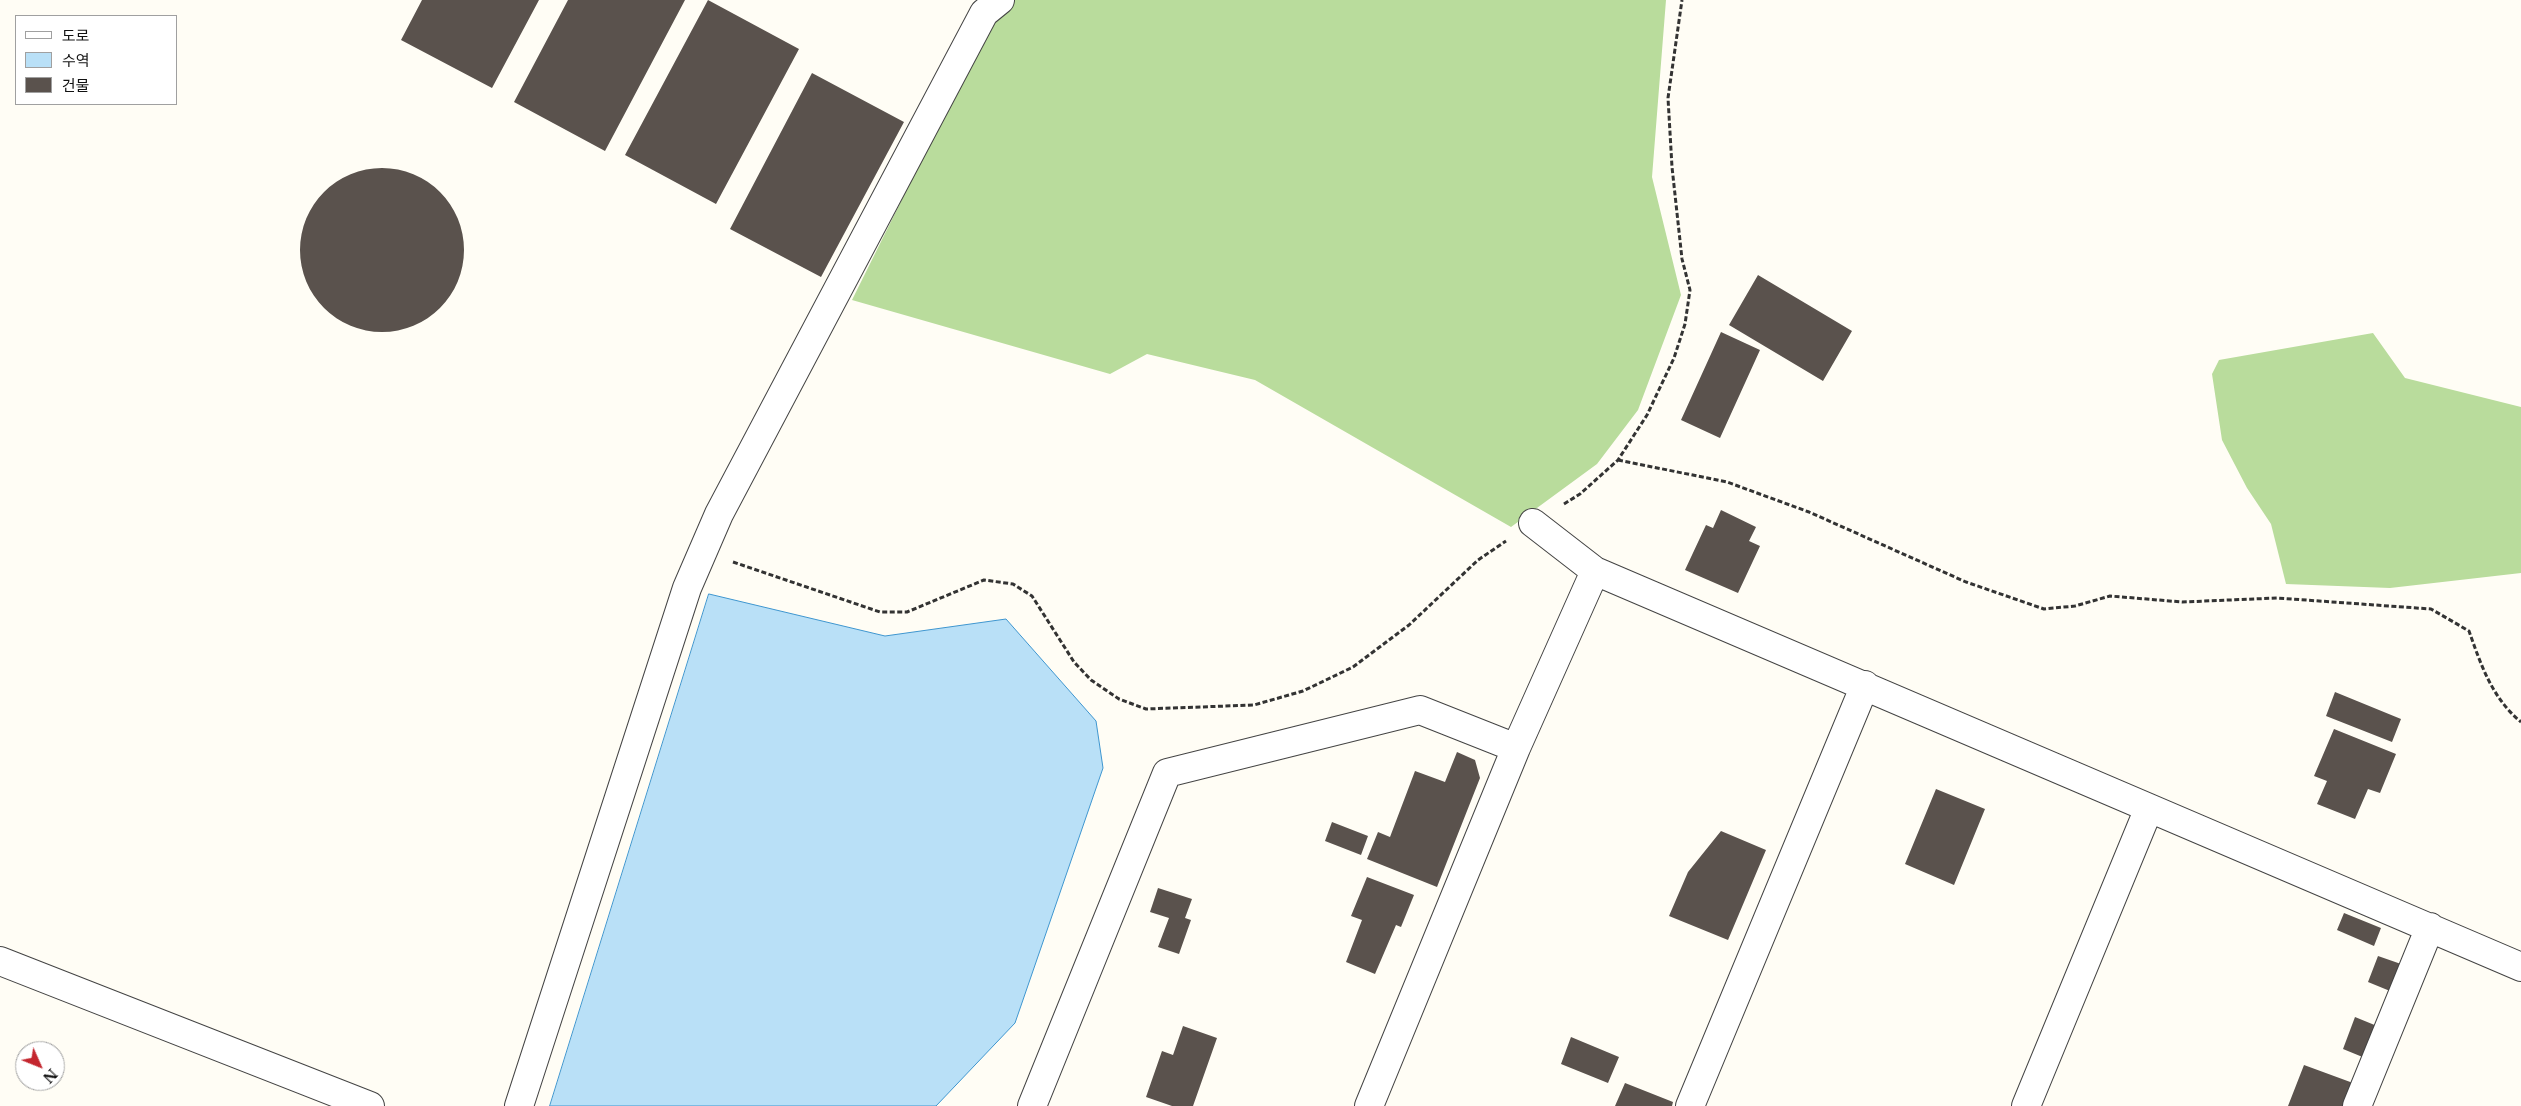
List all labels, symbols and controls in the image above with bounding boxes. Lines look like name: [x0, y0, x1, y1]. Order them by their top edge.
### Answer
legend: [15, 15, 178, 105]
text: 도로: [62, 26, 90, 45]
text: 수역: [62, 51, 90, 70]
text: 건물: [62, 76, 90, 95]
north arrow: [15, 1041, 65, 1091]
text: N: [39, 1065, 61, 1087]

